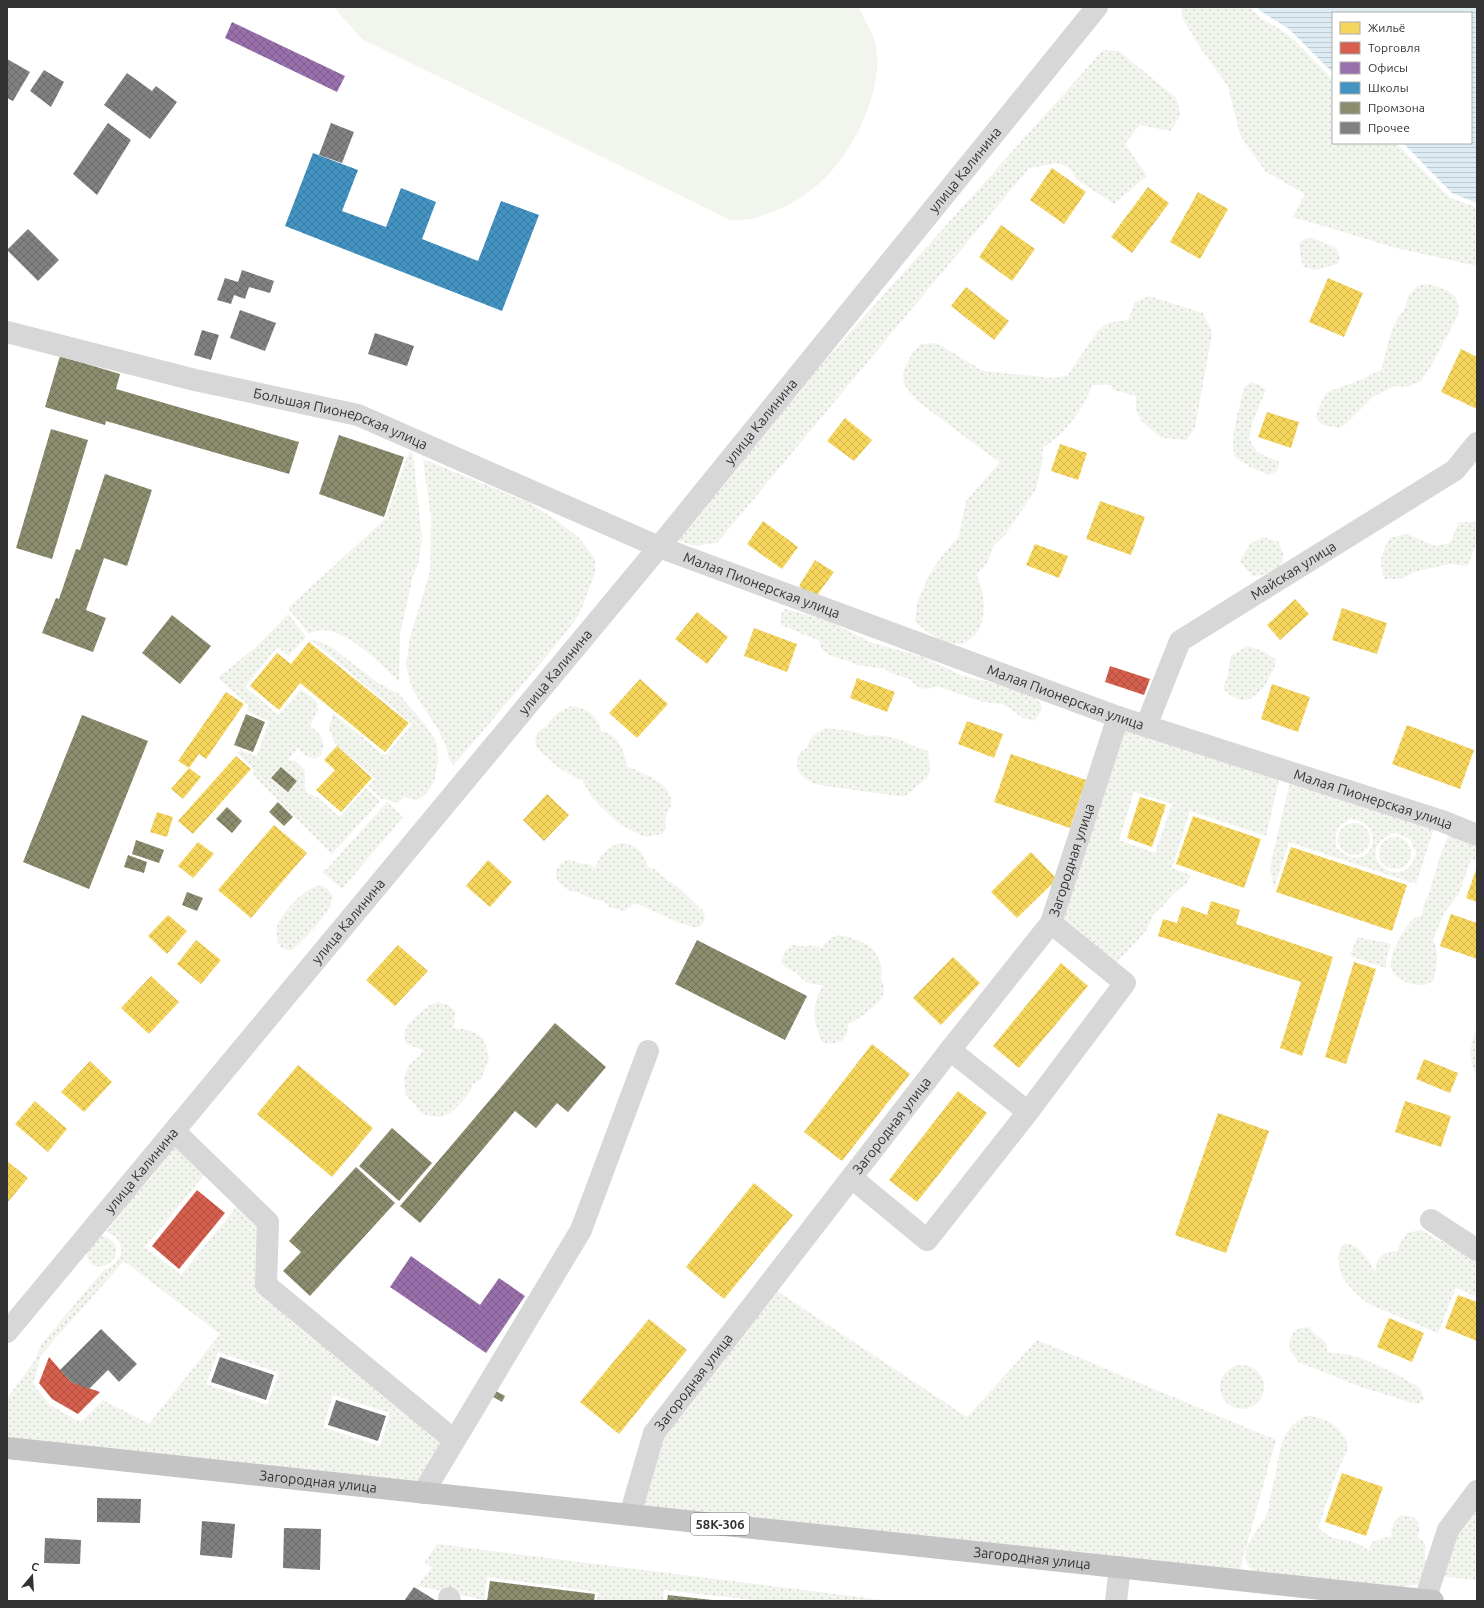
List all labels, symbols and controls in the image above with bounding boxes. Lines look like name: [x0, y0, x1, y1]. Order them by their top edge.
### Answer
legend: [1332, 12, 1472, 144]
text: Жильё: [1368, 21, 1405, 34]
text: Торговля: [1368, 41, 1420, 54]
text: Офисы: [1368, 61, 1408, 74]
text: Школы: [1368, 81, 1409, 94]
text: Промзона: [1368, 101, 1425, 114]
text: Прочее: [1368, 121, 1410, 134]
street label: улица Калинина: [925, 124, 1004, 216]
street label: улица Калинина: [721, 375, 800, 468]
street label: Большая Пионерская улица: [252, 385, 430, 453]
street label: Майская улица: [1248, 538, 1339, 603]
street label: Малая Пионерская улица: [681, 549, 842, 621]
street label: улица Калинина: [515, 626, 595, 718]
street label: Малая Пионерская улица: [985, 661, 1146, 733]
street label: Малая Пионерская улица: [1292, 766, 1455, 832]
street label: Загородная улица: [1046, 801, 1097, 919]
street label: улица Калинина: [308, 875, 388, 967]
street label: Загородная улица: [849, 1074, 934, 1177]
street label: улица Калинина: [101, 1125, 181, 1216]
street label: Загородная улица: [651, 1330, 736, 1434]
street label: Загородная улица: [259, 1467, 378, 1496]
road number: 58К-306: [691, 1513, 749, 1535]
street label: Загородная улица: [973, 1544, 1092, 1572]
north arrow: [12, 1556, 52, 1596]
text: С: [30, 1560, 40, 1573]

